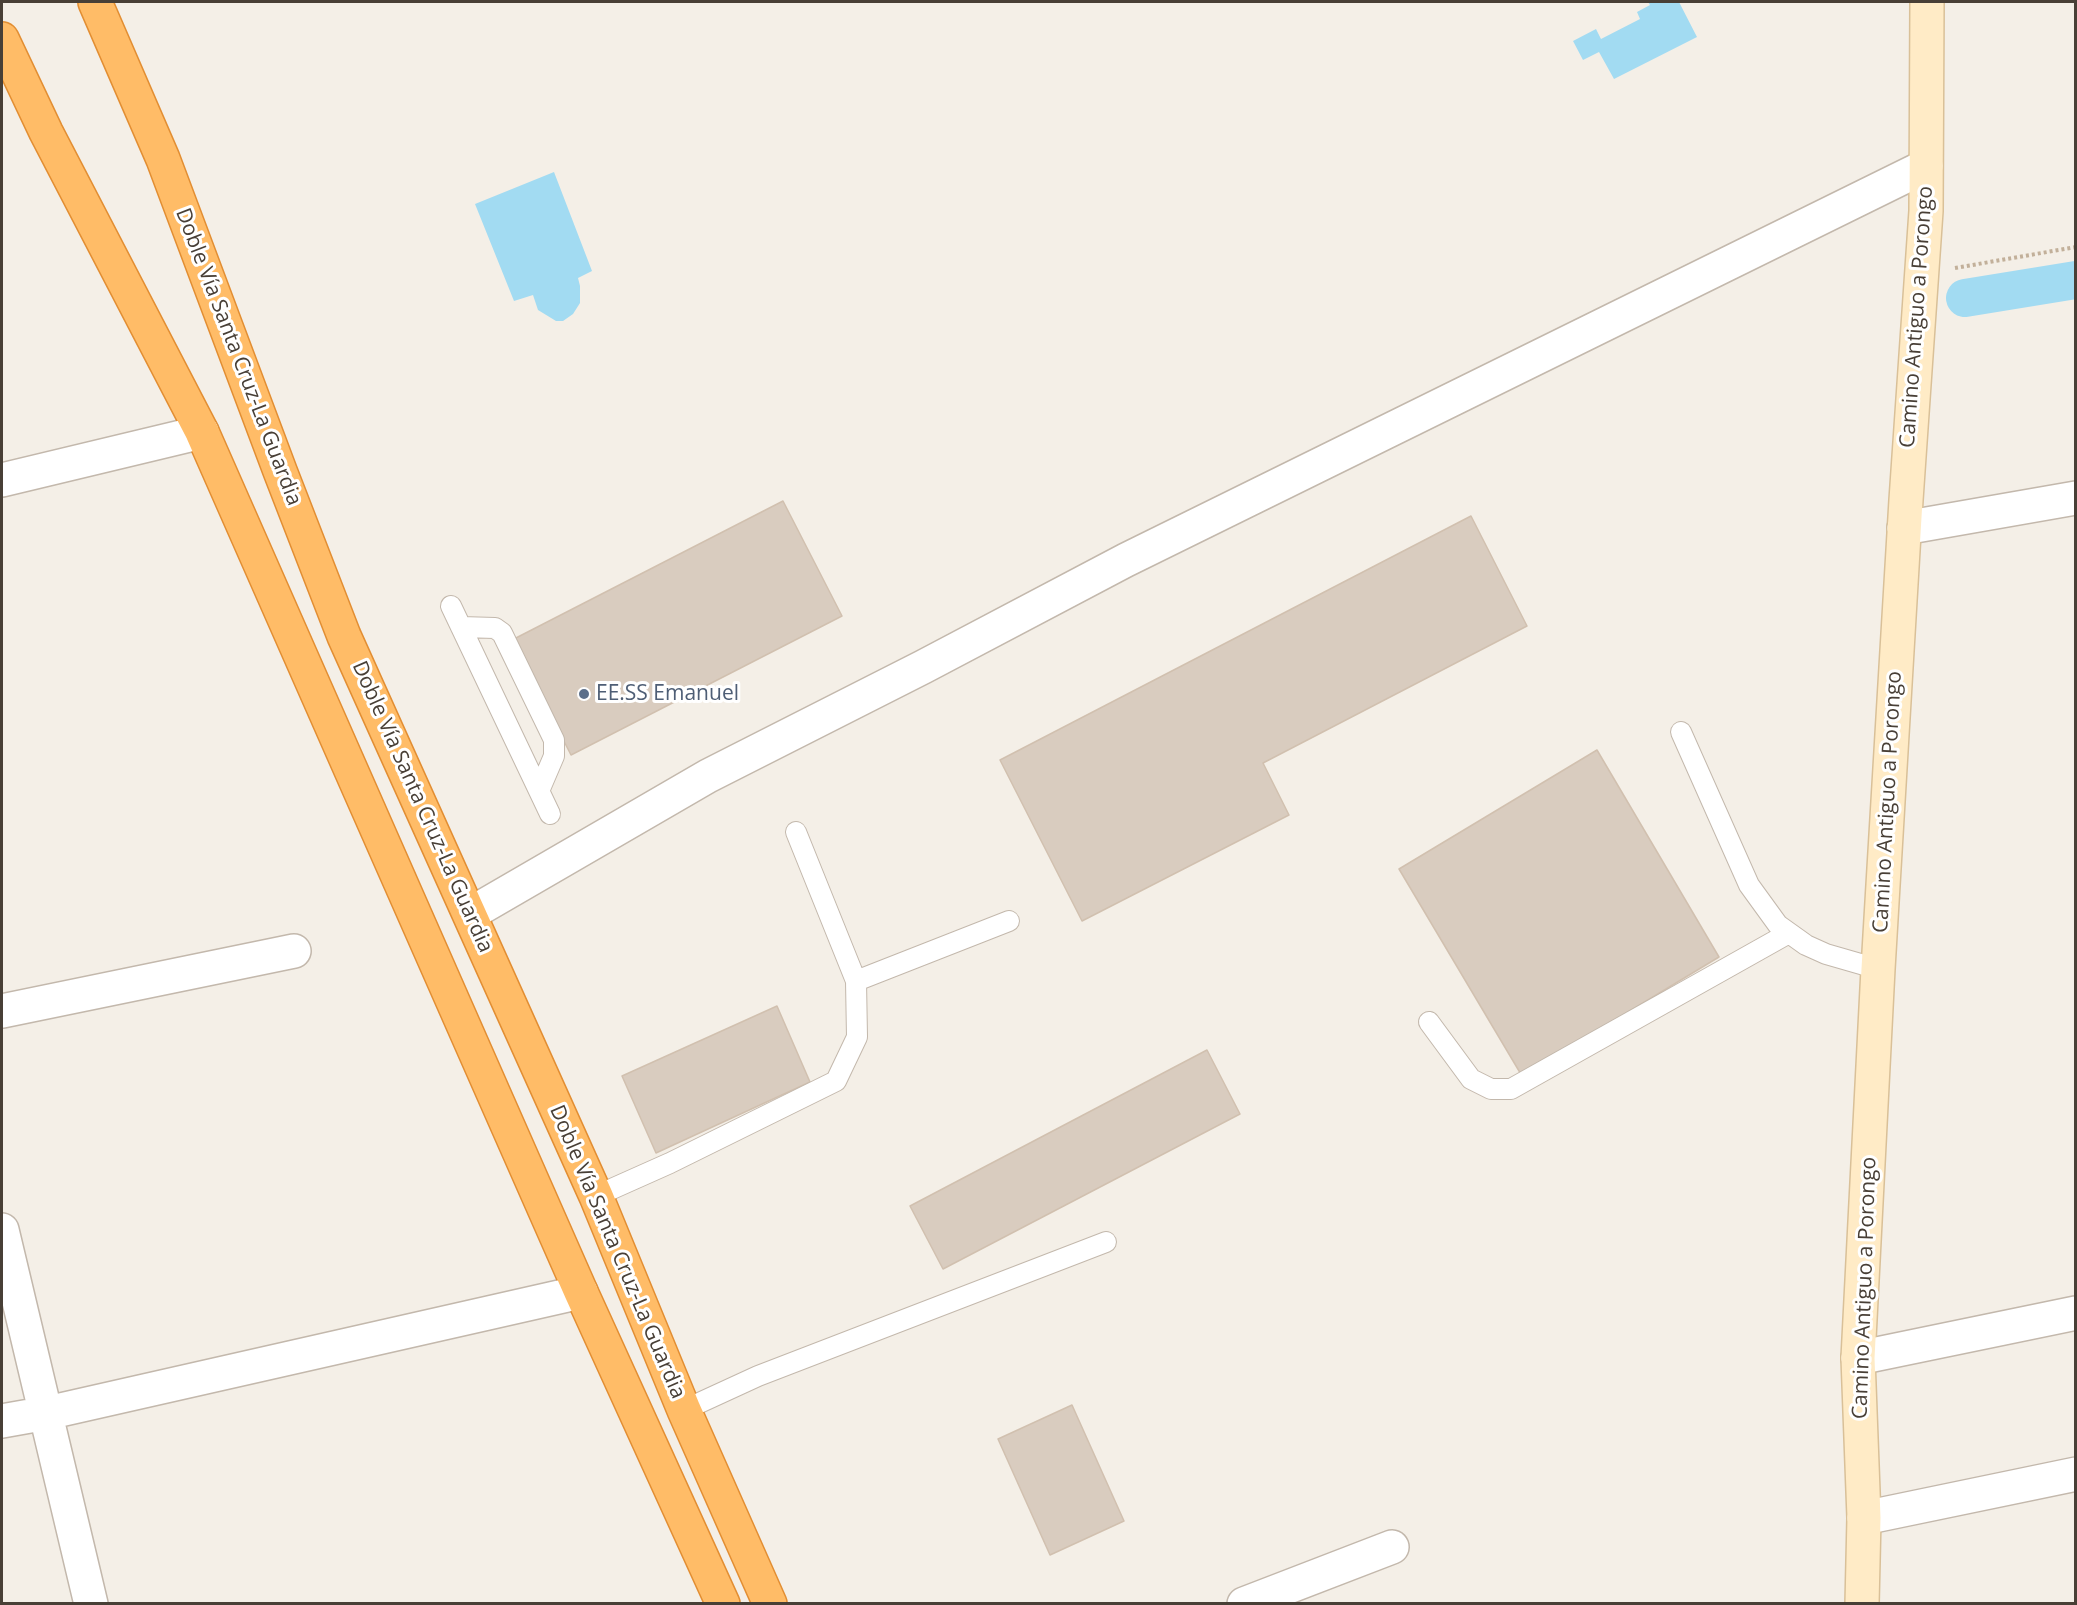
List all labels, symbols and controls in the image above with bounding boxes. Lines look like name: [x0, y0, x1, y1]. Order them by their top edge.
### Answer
street label: Camino Antiguo a Porongo: [1895, 185, 1939, 449]
street label: Doble Vía Santa Cruz-La Guardia: [170, 205, 306, 509]
street label: Doble Vía Santa Cruz-La Guardia: [346, 657, 498, 957]
street label: Camino Antiguo a Porongo: [1869, 670, 1907, 934]
place label: EE.SS Emanuel: [596, 681, 739, 707]
marker: EE.SS Emanuel: [577, 687, 591, 701]
street label: Doble Vía Santa Cruz-La Guardia: [544, 1101, 690, 1403]
street label: Camino Antiguo a Porongo: [1848, 1156, 1882, 1420]

